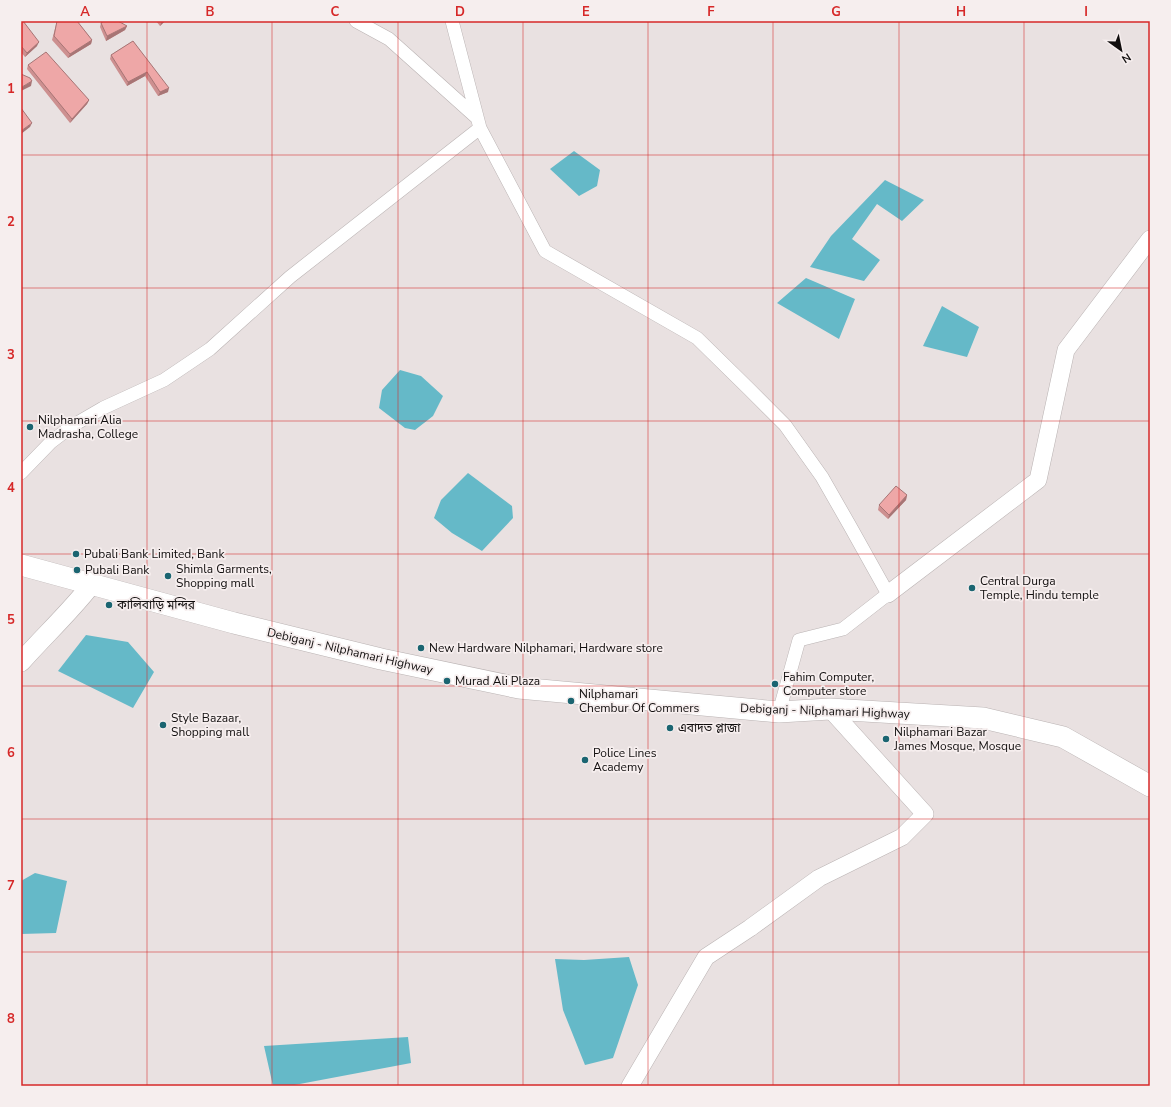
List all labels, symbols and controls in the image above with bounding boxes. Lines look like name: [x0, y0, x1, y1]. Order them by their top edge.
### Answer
text: A: [80, 3, 90, 21]
text: B: [206, 3, 215, 21]
text: C: [331, 3, 340, 21]
text: D: [455, 3, 465, 21]
text: E: [582, 3, 590, 21]
text: F: [707, 3, 715, 21]
text: G: [831, 3, 841, 21]
text: H: [956, 3, 966, 21]
text: I: [1084, 3, 1088, 21]
north arrow: [1101, 30, 1141, 70]
text: N: [1119, 49, 1134, 66]
text: 1: [7, 80, 15, 98]
text: 2: [7, 213, 15, 231]
text: 3: [7, 346, 15, 364]
place label: Nilphamari Alia Madrasha, College: [38, 412, 138, 442]
marker: Nilphamari Alia Madrasha, College: [25, 422, 35, 432]
text: 4: [7, 479, 15, 497]
place label: Pubali Bank Limited, Bank: [84, 546, 225, 562]
marker: Pubali Bank Limited, Bank: [71, 549, 81, 559]
place label: Shimla Garments, Shopping mall: [176, 561, 272, 591]
place label: Pubali Bank: [85, 562, 150, 578]
marker: Pubali Bank: [72, 565, 82, 575]
marker: Shimla Garments, Shopping mall: [163, 571, 173, 581]
place label: Central Durga Temple, Hindu temple: [980, 573, 1099, 603]
marker: Central Durga Temple, Hindu temple: [967, 583, 977, 593]
place label: কালিবাড়ি মন্দির: [116, 597, 196, 613]
marker: কালিবাড়ি মন্দির: [104, 600, 114, 610]
text: 5: [7, 611, 15, 629]
street label: Debiganj - Nilphamari Highway: [266, 624, 435, 678]
place label: New Hardware Nilphamari, Hardware store: [429, 640, 663, 656]
marker: New Hardware Nilphamari, Hardware store: [416, 643, 426, 653]
place label: Fahim Computer, Computer store: [783, 669, 874, 699]
place label: Murad Ali Plaza: [455, 673, 540, 689]
marker: Murad Ali Plaza: [442, 676, 452, 686]
marker: Fahim Computer, Computer store: [770, 679, 780, 689]
place label: Nilphamari Chembur Of Commers: [579, 686, 699, 716]
marker: Nilphamari Chembur Of Commers: [566, 696, 576, 706]
street label: Debiganj - Nilphamari Highway: [740, 700, 911, 722]
place label: Style Bazaar, Shopping mall: [171, 710, 250, 740]
marker: Style Bazaar, Shopping mall: [158, 720, 168, 730]
place label: এবাদত প্লাজা: [678, 720, 741, 736]
marker: এবাদত প্লাজা: [665, 723, 675, 733]
place label: Nilphamari Bazar James Mosque, Mosque: [893, 724, 1021, 754]
marker: Nilphamari Bazar James Mosque, Mosque: [881, 734, 891, 744]
text: 6: [7, 744, 15, 762]
place label: Police Lines Academy: [593, 745, 657, 775]
marker: Police Lines Academy: [580, 755, 590, 765]
text: 7: [7, 877, 15, 895]
text: 8: [7, 1010, 15, 1028]

